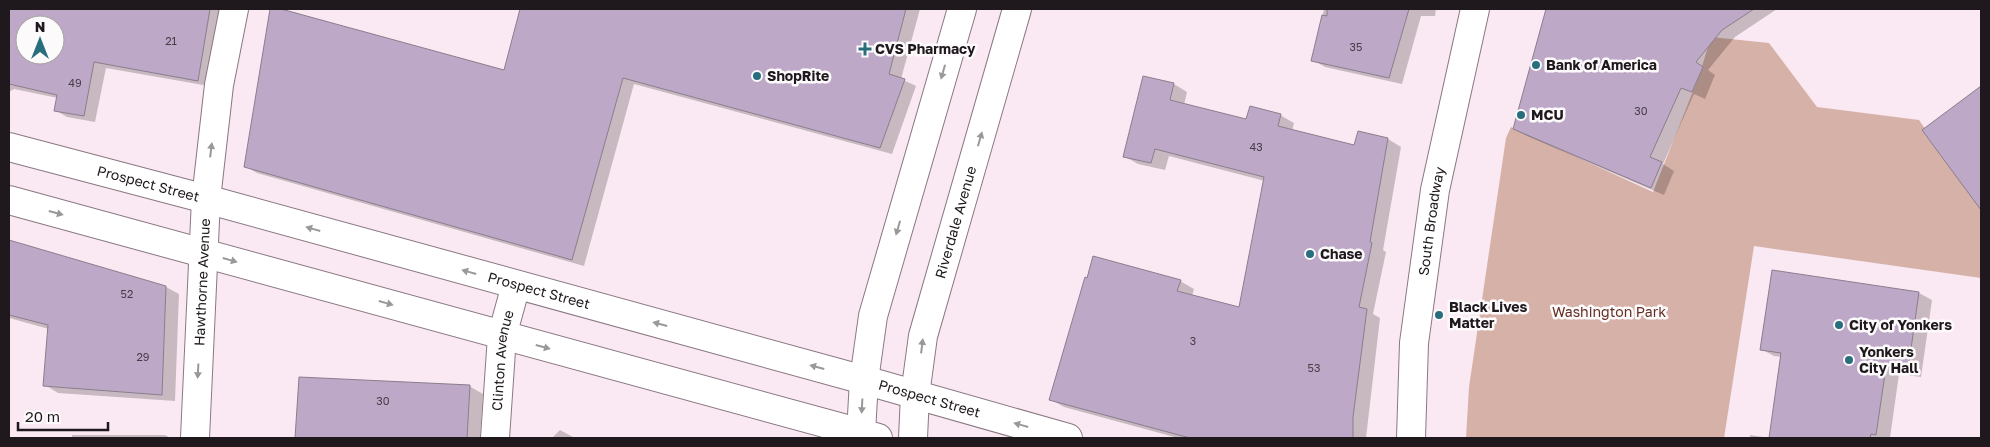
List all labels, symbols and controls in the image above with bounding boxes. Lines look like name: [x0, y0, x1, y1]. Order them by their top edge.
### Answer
north arrow: [15, 15, 65, 65]
text: N: [35, 18, 45, 35]
house number: 21: [165, 34, 177, 47]
place label: CVS Pharmacy: [875, 40, 976, 57]
house number: 35: [1350, 40, 1362, 53]
marker: CVS Pharmacy: [859, 43, 871, 55]
place label: Bank of America: [1546, 56, 1657, 73]
marker: Bank of America: [1530, 59, 1542, 71]
one-way arrow: [939, 65, 947, 80]
place label: ShopRite: [767, 67, 829, 84]
marker: ShopRite: [751, 70, 763, 82]
house number: 49: [68, 76, 82, 89]
house number: 30: [1634, 104, 1648, 117]
place label: MCU: [1531, 106, 1564, 123]
marker: MCU: [1515, 109, 1527, 121]
one-way arrow: [976, 132, 984, 147]
house number: 43: [1249, 140, 1263, 153]
one-way arrow: [207, 142, 215, 158]
street label: Prospect Street: [95, 162, 201, 205]
street label: Riverdale Avenue: [931, 164, 979, 280]
street label: South Broadway: [1414, 165, 1448, 277]
one-way arrow: [48, 209, 63, 217]
street label: Hawthorne Avenue: [190, 218, 213, 346]
one-way arrow: [894, 221, 902, 236]
one-way arrow: [305, 224, 320, 232]
place label: Chase: [1320, 245, 1363, 262]
marker: Chase: [1304, 248, 1316, 260]
one-way arrow: [222, 256, 237, 264]
one-way arrow: [462, 268, 477, 276]
street label: Prospect Street: [486, 268, 592, 312]
house number: 52: [121, 287, 133, 300]
place label: Black Lives Matter: [1449, 298, 1528, 331]
one-way arrow: [379, 300, 394, 308]
park label: Washington Park: [1552, 303, 1666, 320]
street label: Clinton Avenue: [488, 308, 517, 412]
marker: Black Lives Matter: [1433, 309, 1445, 321]
place label: City of Yonkers: [1849, 316, 1952, 333]
marker: City of Yonkers: [1833, 319, 1845, 331]
one-way arrow: [652, 320, 667, 328]
house number: 3: [1190, 334, 1196, 347]
one-way arrow: [918, 338, 926, 354]
one-way arrow: [535, 343, 550, 351]
place label: Yonkers City Hall: [1859, 343, 1919, 376]
house number: 29: [136, 350, 150, 363]
marker: Yonkers City Hall: [1843, 354, 1855, 366]
house number: 53: [1308, 361, 1320, 374]
one-way arrow: [194, 363, 202, 379]
one-way arrow: [809, 363, 824, 371]
street label: Prospect Street: [877, 376, 983, 421]
house number: 30: [376, 394, 390, 407]
one-way arrow: [858, 399, 866, 415]
scale bar: [18, 400, 108, 432]
text: 20 m: [25, 407, 60, 425]
one-way arrow: [1013, 421, 1029, 429]

